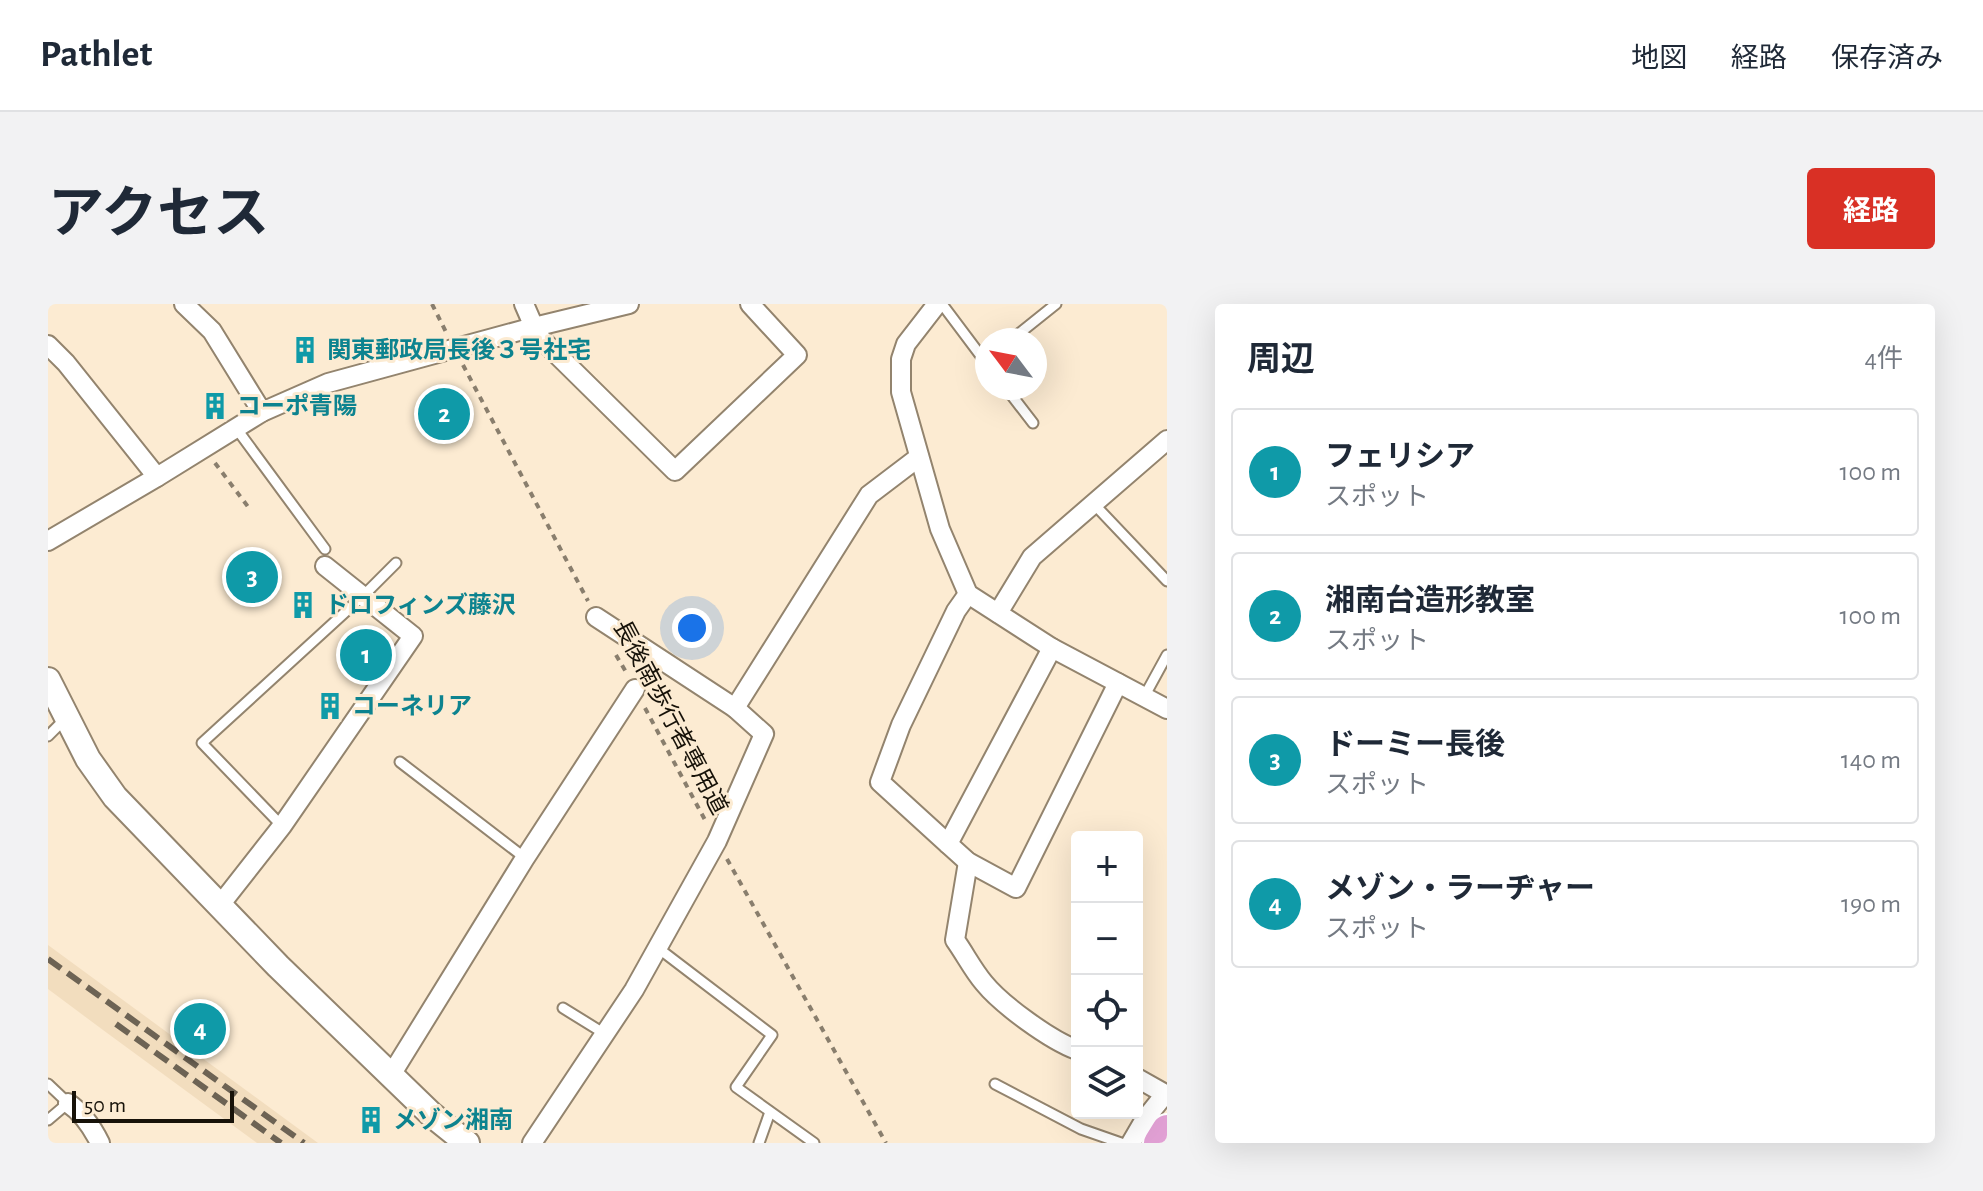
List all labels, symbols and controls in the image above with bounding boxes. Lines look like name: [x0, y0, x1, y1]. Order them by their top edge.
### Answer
text: Pathlet: [40, 36, 152, 74]
text: 地図: [1631, 45, 1687, 73]
text: 経路: [1731, 45, 1787, 73]
text: 保存済み: [1831, 45, 1943, 73]
button: 経路: [1807, 168, 1935, 249]
text: アクセス: [48, 187, 269, 243]
north arrow: [975, 328, 1047, 400]
building icon: 関東郵政局長後３号社宅: [290, 335, 320, 365]
place label: 関東郵政局長後３号社宅: [327, 337, 591, 363]
text: 周辺: [1247, 343, 1315, 377]
text: 4件: [1864, 346, 1903, 372]
pin: 2: [418, 384, 470, 444]
building icon: コーポ青陽: [200, 391, 230, 421]
place label: コーポ青陽: [237, 393, 357, 419]
text: フェリシア: [1325, 442, 1475, 472]
text: 1: [1270, 459, 1280, 485]
text: 100 m: [1840, 459, 1901, 485]
text: スポット: [1325, 484, 1429, 510]
pin: 3: [226, 547, 278, 607]
text: 湘南台造形教室: [1325, 586, 1535, 616]
building icon: ドロフィンズ藤沢: [288, 590, 318, 620]
place label: ドロフィンズ藤沢: [325, 592, 516, 618]
text: 2: [1269, 603, 1281, 629]
text: 100 m: [1840, 603, 1901, 629]
your location: [672, 608, 712, 648]
street label: 長後南歩行者専用道: [609, 616, 733, 818]
pin: 1: [340, 625, 392, 685]
text: スポット: [1325, 628, 1429, 654]
building icon: コーネリア: [315, 691, 345, 721]
place label: コーネリア: [352, 694, 472, 719]
text: ドーミー長後: [1325, 730, 1505, 760]
text: 3: [1269, 747, 1281, 773]
text: 140 m: [1841, 747, 1901, 773]
text: スポット: [1325, 772, 1429, 798]
map controls: [1071, 831, 1143, 1119]
button: +: [1071, 831, 1143, 903]
text: メゾン・ラーヂャー: [1325, 874, 1595, 904]
text: 4: [1268, 891, 1282, 917]
text: 190 m: [1841, 891, 1901, 917]
button: −: [1071, 903, 1143, 975]
text: スポット: [1325, 916, 1429, 942]
button: locate: [1071, 975, 1143, 1047]
pin: 4: [174, 999, 226, 1059]
button: layers: [1071, 1047, 1143, 1119]
scale bar: [72, 1087, 234, 1123]
text: 50 m: [84, 1094, 126, 1116]
building icon: メゾン湘南: [356, 1105, 386, 1135]
place label: メゾン湘南: [393, 1107, 513, 1133]

